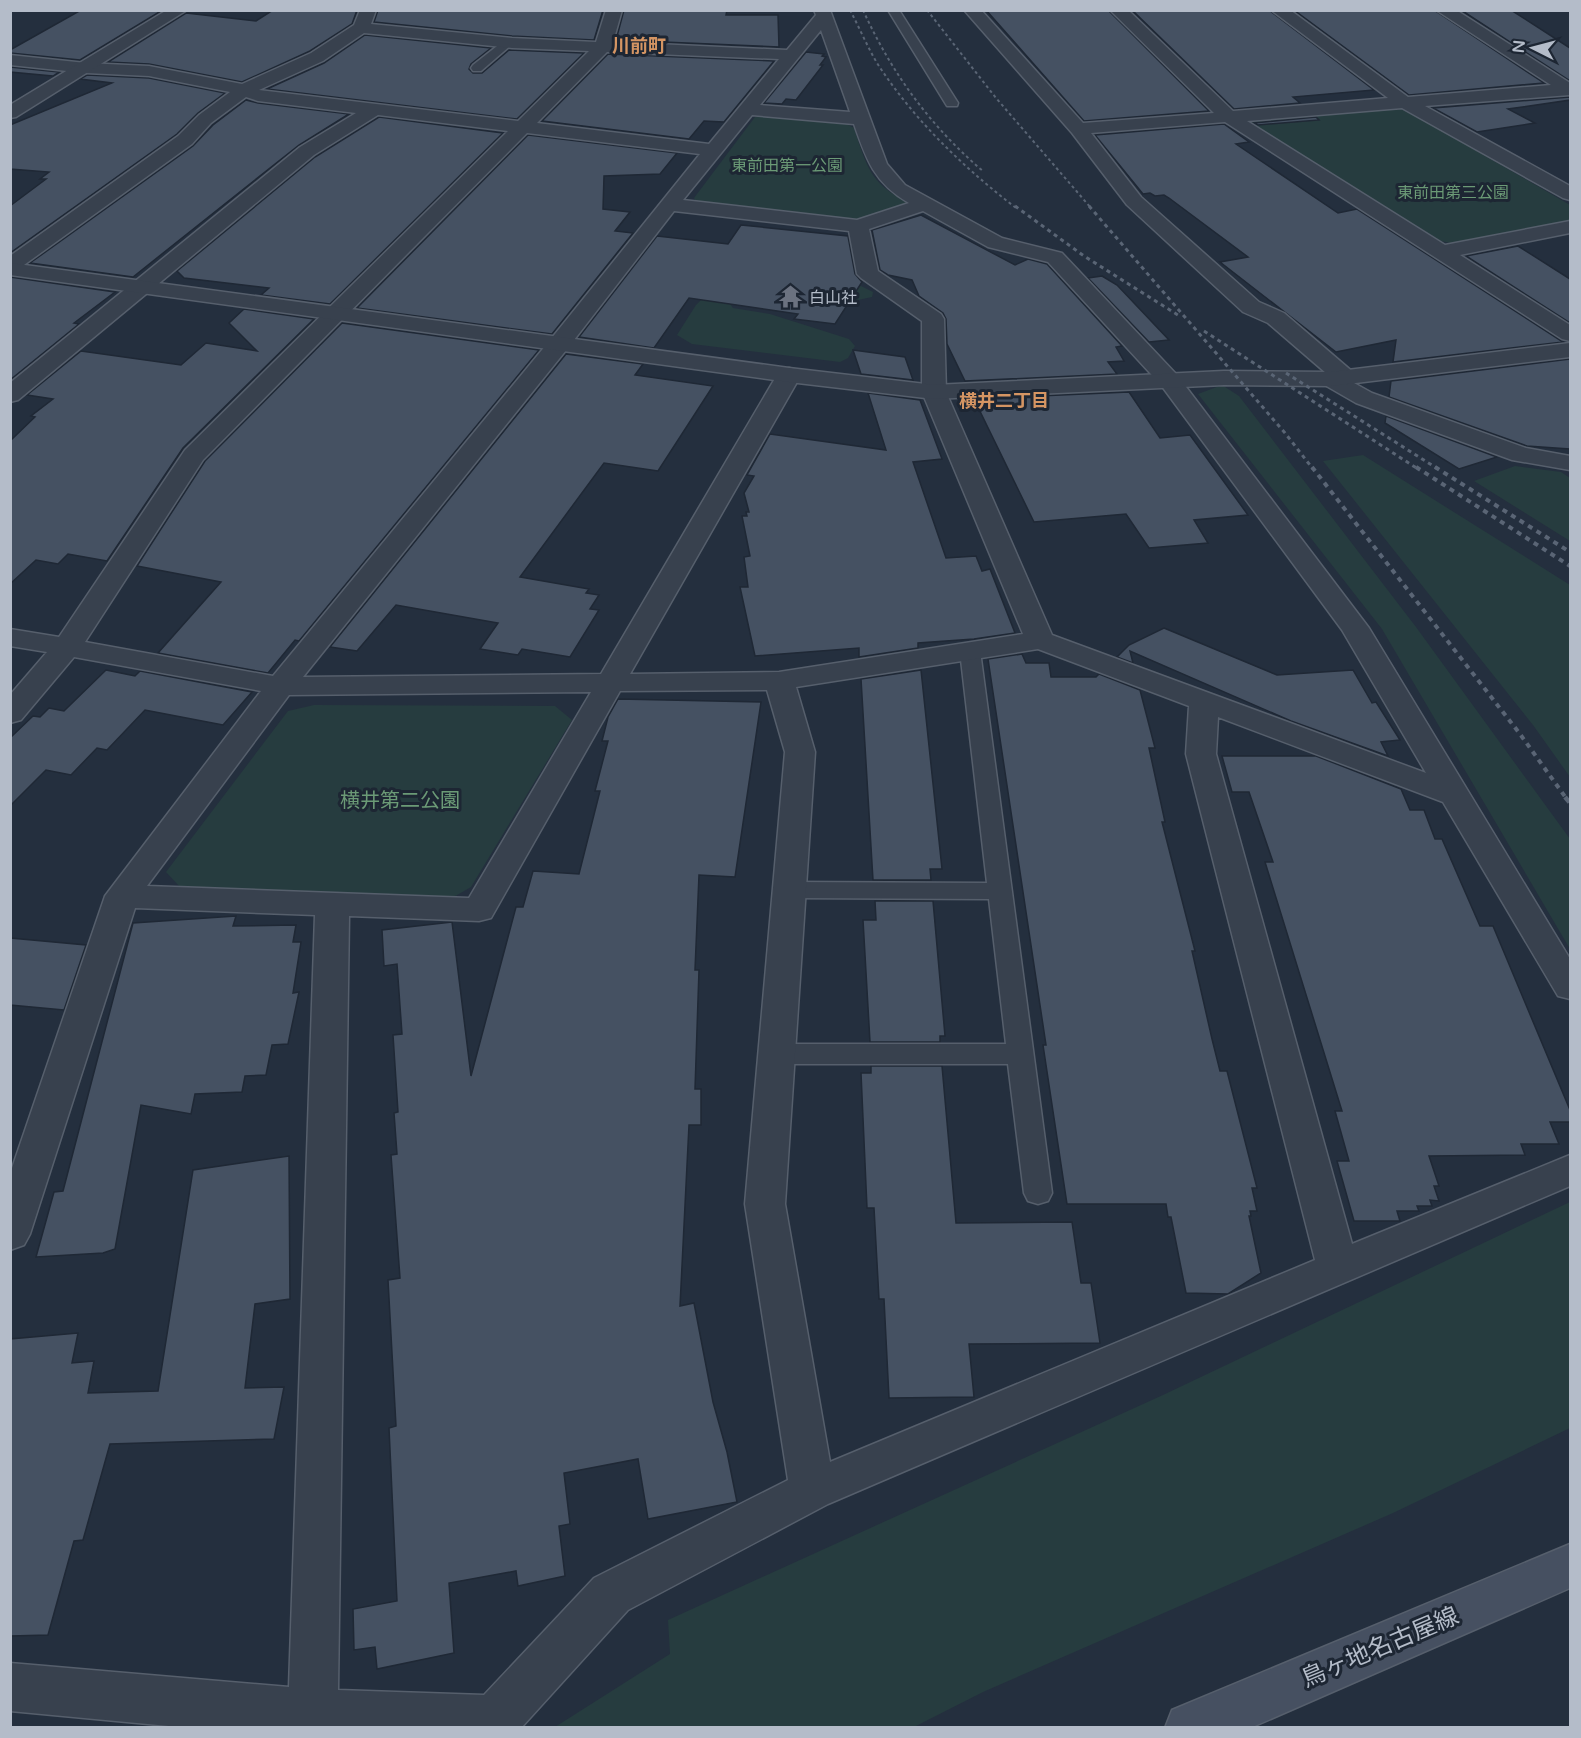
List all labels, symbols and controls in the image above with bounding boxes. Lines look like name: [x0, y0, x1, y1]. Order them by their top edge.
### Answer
north arrow: [1503, 18, 1563, 78]
district label: 川前町: [612, 35, 666, 57]
text: N: [1508, 39, 1530, 54]
park label: 東前田第一公園: [731, 156, 843, 176]
park label: 東前田第三公園: [1397, 183, 1509, 203]
temple icon: 白山社: [778, 284, 804, 310]
place label: 白山社: [809, 288, 857, 308]
district label: 横井二丁目: [959, 390, 1049, 412]
park label: 横井第二公園: [340, 789, 460, 813]
street label: 鳥ヶ地名古屋線: [1297, 1601, 1463, 1694]

